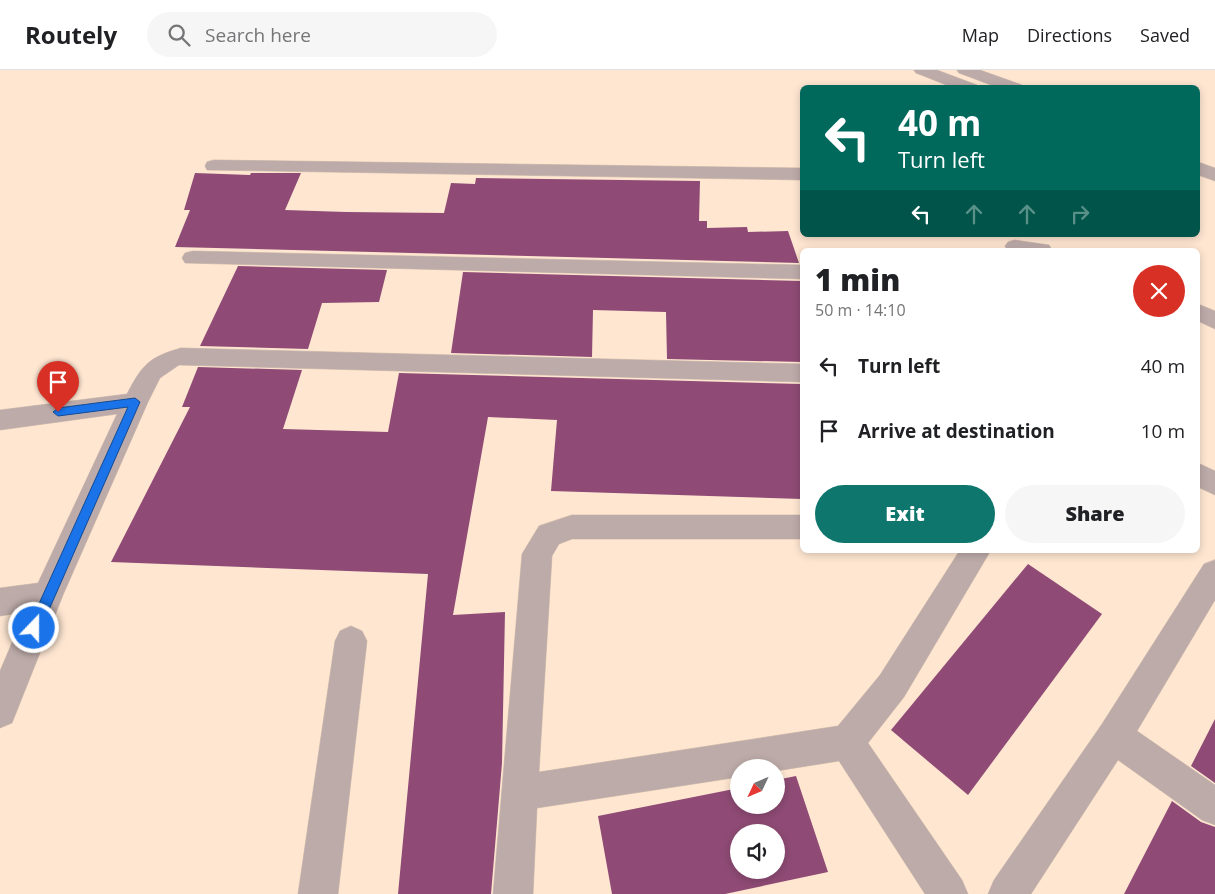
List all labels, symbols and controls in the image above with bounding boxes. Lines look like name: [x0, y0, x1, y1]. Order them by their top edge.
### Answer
search box: [147, 12, 497, 57]
text: Routely: [25, 18, 117, 51]
icon: search: [165, 21, 193, 49]
text: Search here: [205, 22, 311, 48]
text: Map: [962, 23, 999, 47]
text: Directions: [1027, 23, 1112, 47]
text: Saved: [1140, 23, 1190, 47]
text: 40 m: [898, 99, 981, 146]
icon: left: [815, 105, 880, 170]
text: Turn left: [898, 144, 985, 174]
icon: left: [907, 200, 935, 228]
icon: ahead: [960, 200, 988, 228]
icon: ahead: [1013, 200, 1041, 228]
icon: right: [1066, 200, 1094, 228]
text: 1 min: [815, 259, 900, 300]
button: close: [1133, 265, 1185, 317]
text: 50 m · 14:10: [815, 299, 906, 321]
icon: left: [815, 352, 843, 380]
text: Turn left: [858, 353, 940, 379]
text: 40 m: [1141, 353, 1185, 379]
pin: [37, 361, 79, 412]
icon: arrive: [44, 368, 72, 396]
icon: arrive: [815, 417, 843, 445]
text: Arrive at destination: [858, 418, 1055, 444]
text: 10 m: [1141, 418, 1185, 444]
button: Exit: [815, 485, 995, 543]
button: Share: [1005, 485, 1185, 543]
position arrow: [7, 601, 59, 653]
north arrow: [730, 759, 785, 814]
map controls: [730, 759, 785, 879]
button: sound: [730, 824, 785, 879]

